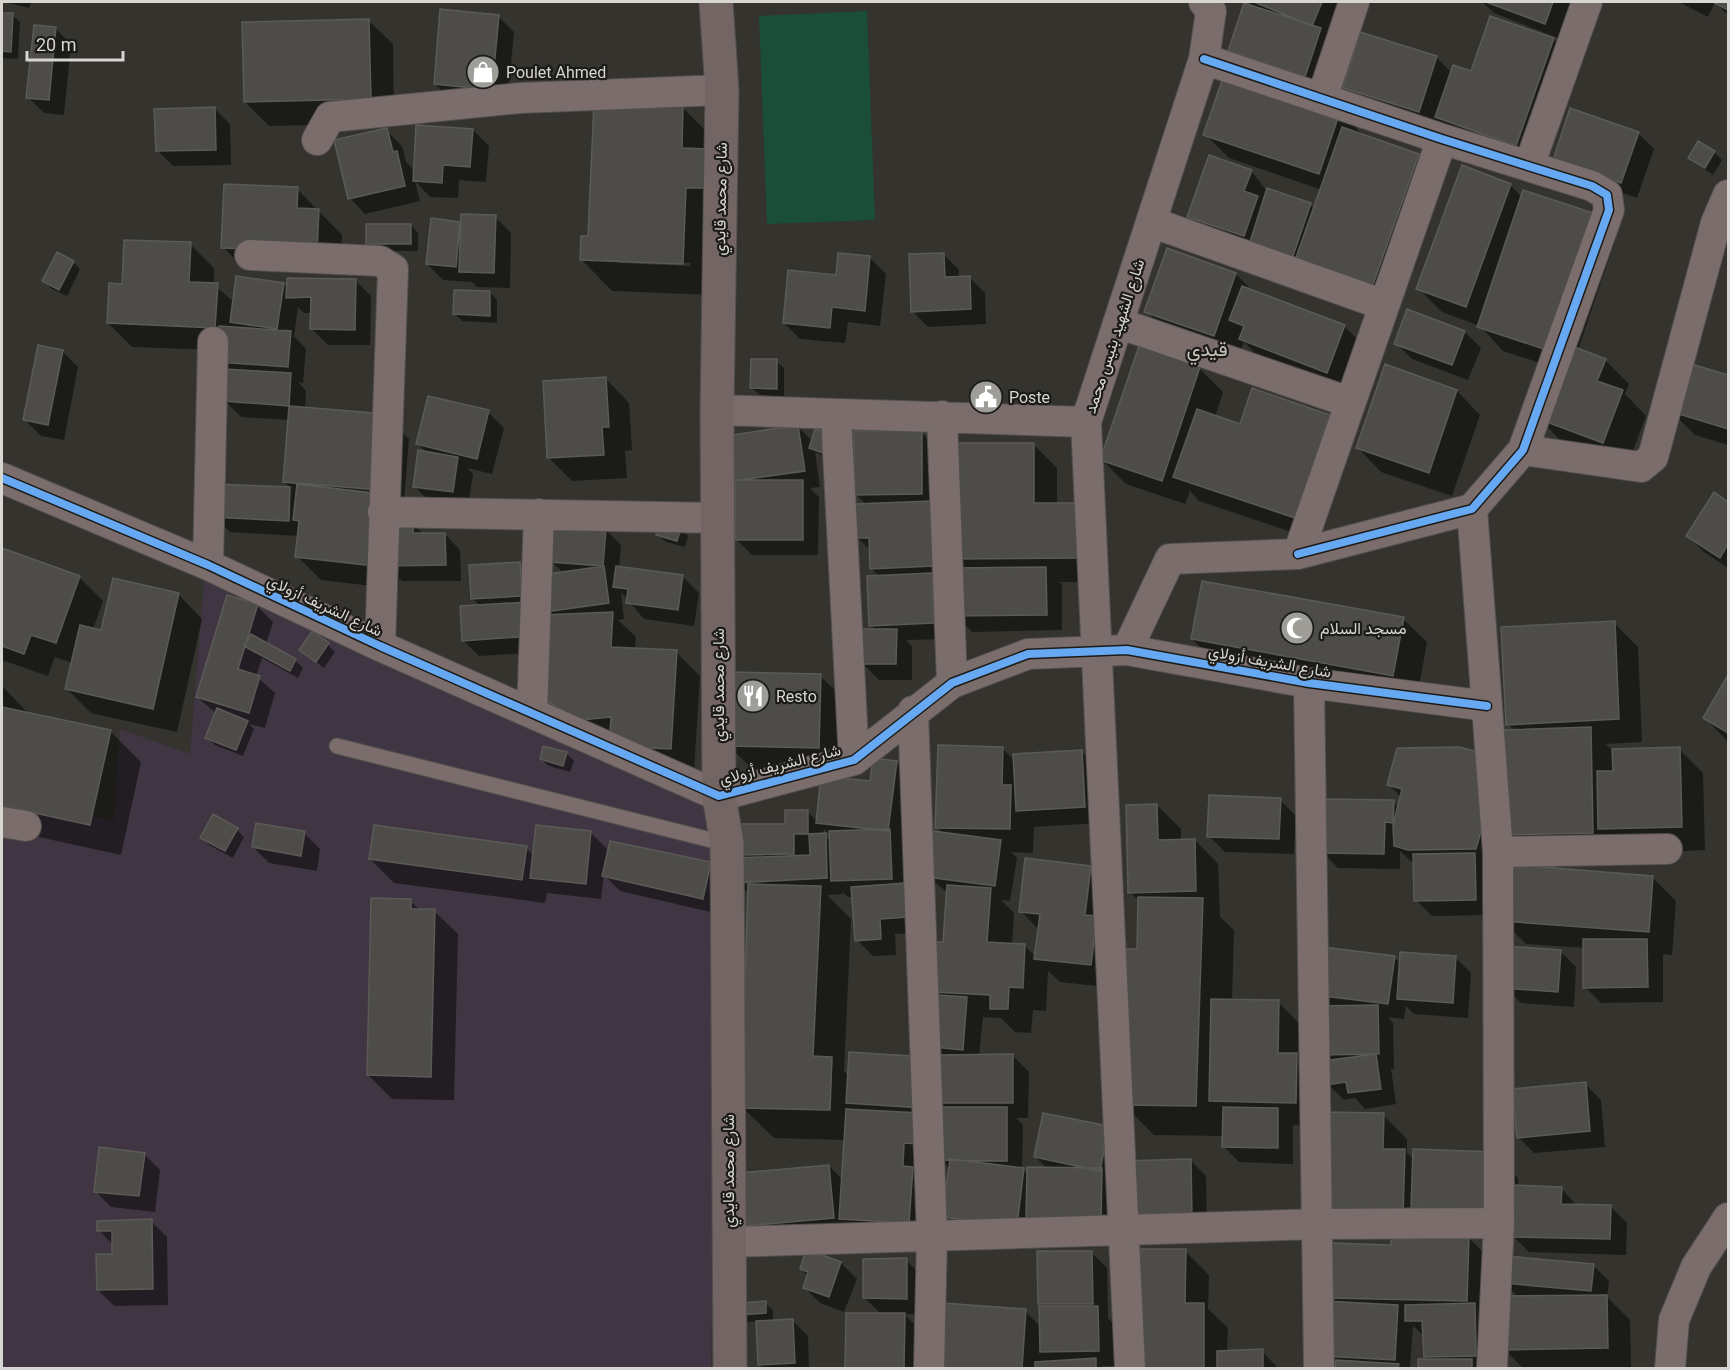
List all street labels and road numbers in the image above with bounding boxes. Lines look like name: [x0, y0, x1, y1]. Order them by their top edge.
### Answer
street label: شارع محمد قايدي: [710, 142, 735, 256]
street label: شارع الشهيد بنيس محمد: [1081, 257, 1150, 416]
street label: شارع الشريف أزولاي: [263, 571, 385, 644]
street label: شارع محمد قايدي: [709, 628, 732, 742]
street label: شارع الشريف أزولاي: [1206, 641, 1333, 686]
street label: شارع الشريف أزولاي: [717, 740, 844, 793]
street label: شارع محمد قايدي: [719, 1114, 742, 1228]

